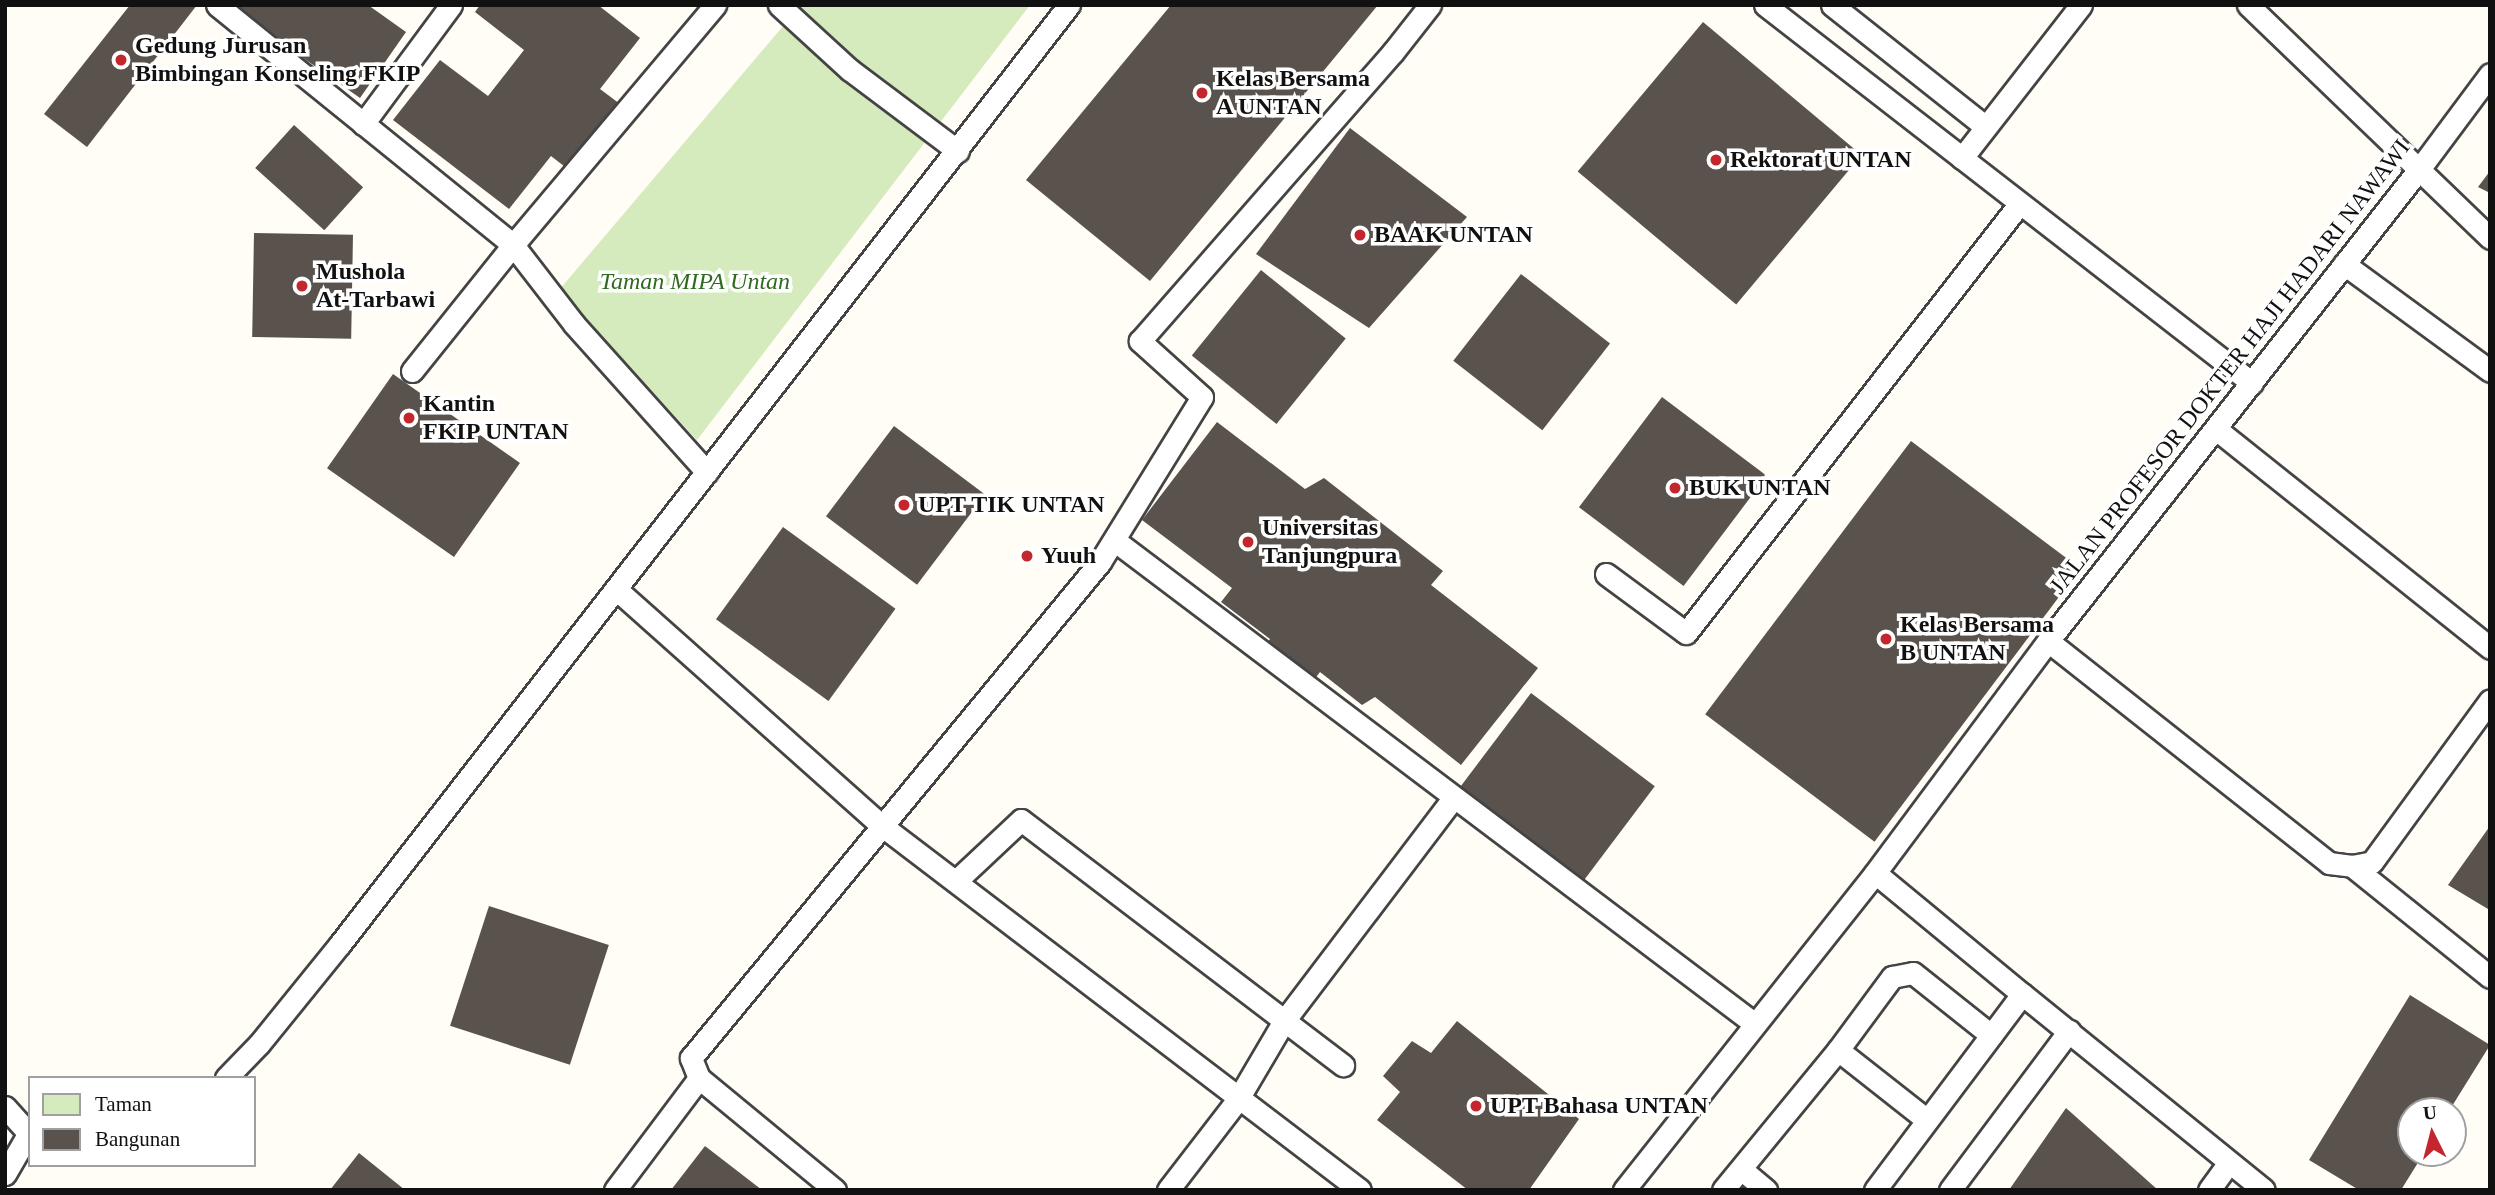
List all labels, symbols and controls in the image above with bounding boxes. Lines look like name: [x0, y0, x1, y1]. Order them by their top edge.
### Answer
place label: Gedung Jurusan Bimbingan Konseling FKIP: [135, 32, 420, 88]
marker: Gedung Jurusan Bimbingan Konseling FKIP: [113, 52, 129, 68]
place label: Kelas Bersama A UNTAN: [1216, 65, 1370, 121]
marker: Kelas Bersama A UNTAN: [1194, 85, 1210, 101]
street label: JALAN PROFESOR DOKTER HAJI HADARI NAWAWI: [2044, 134, 2416, 600]
place label: Rektorat UNTAN: [1730, 146, 1912, 174]
marker: Rektorat UNTAN: [1708, 152, 1724, 168]
place label: BAAK UNTAN: [1374, 221, 1533, 249]
marker: BAAK UNTAN: [1352, 227, 1368, 243]
place label: Mushola At-Tarbawi: [316, 258, 435, 314]
park label: Taman MIPA Untan: [600, 268, 790, 296]
marker: Mushola At-Tarbawi: [294, 278, 310, 294]
place label: Kantin FKIP UNTAN: [423, 390, 570, 446]
marker: Kantin FKIP UNTAN: [401, 410, 417, 426]
place label: BUK UNTAN: [1689, 474, 1831, 502]
marker: BUK UNTAN: [1667, 480, 1683, 496]
place label: UPT TIK UNTAN: [918, 491, 1106, 519]
marker: UPT TIK UNTAN: [896, 497, 912, 513]
place label: Universitas Tanjungpura: [1262, 514, 1397, 570]
marker: Universitas Tanjungpura: [1240, 534, 1256, 550]
place label: Yuuh: [1041, 542, 1096, 570]
marker: Yuuh: [1019, 548, 1035, 564]
place label: Kelas Bersama B UNTAN: [1900, 611, 2054, 667]
marker: Kelas Bersama B UNTAN: [1878, 631, 1894, 647]
legend: [28, 1076, 256, 1167]
text: Taman: [95, 1092, 152, 1116]
place label: UPT Bahasa UNTAN: [1490, 1092, 1708, 1120]
north arrow: [2397, 1097, 2467, 1167]
marker: UPT Bahasa UNTAN: [1468, 1098, 1484, 1114]
text: U: [2422, 1101, 2438, 1124]
text: Bangunan: [95, 1127, 180, 1151]

